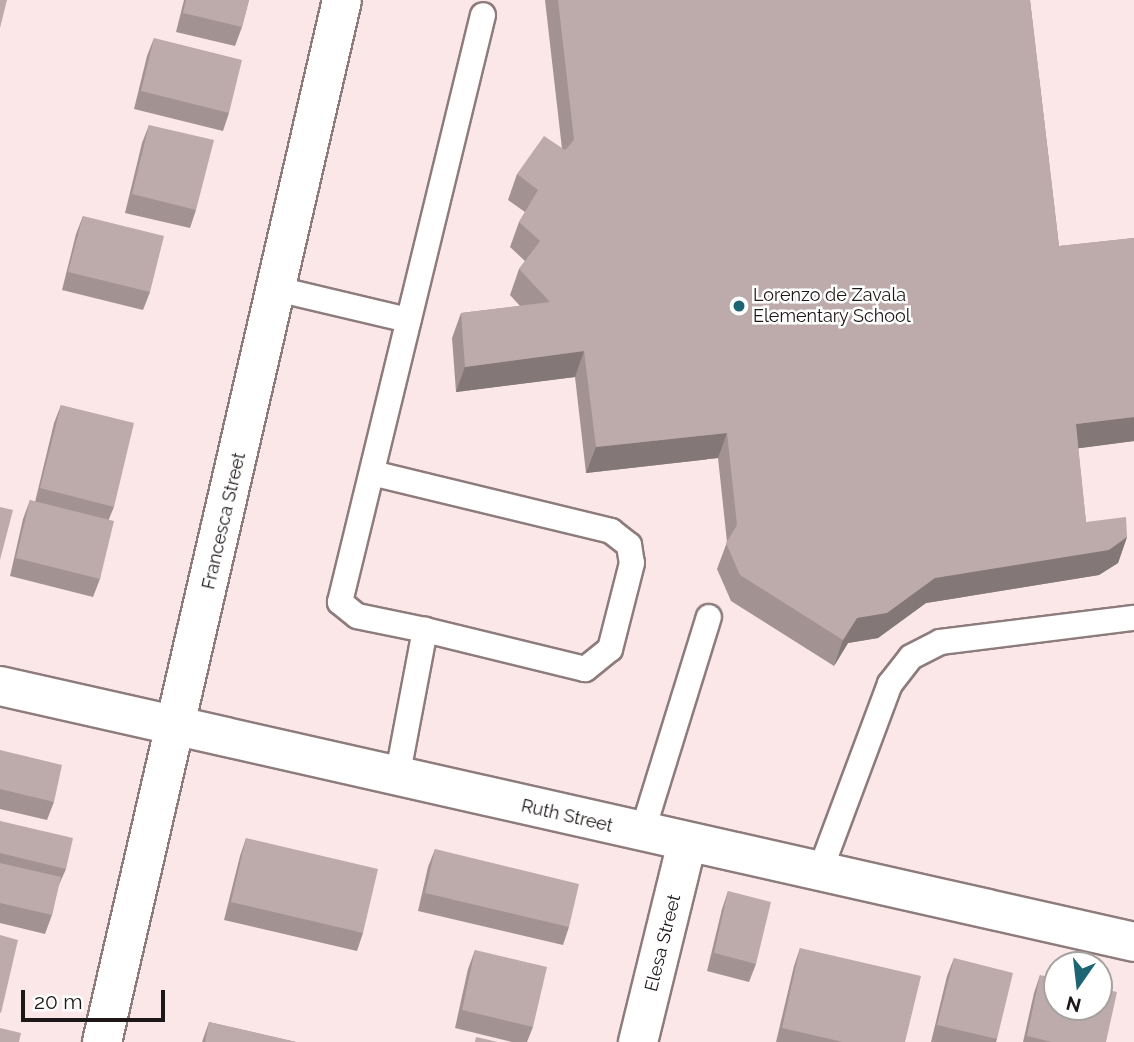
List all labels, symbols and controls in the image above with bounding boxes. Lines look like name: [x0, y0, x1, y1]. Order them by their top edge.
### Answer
place label: Lorenzo de Zavala Elementary School: [753, 285, 911, 328]
marker: Lorenzo de Zavala Elementary School: [731, 298, 747, 314]
street label: Francesca Street: [198, 450, 250, 592]
street label: Ruth Street: [519, 795, 615, 837]
street label: Elesa Street: [640, 892, 686, 994]
north arrow: [1043, 951, 1113, 1021]
scale bar: [24, 976, 168, 1020]
text: 20 m: [34, 989, 82, 1014]
text: N: [1064, 992, 1083, 1017]

